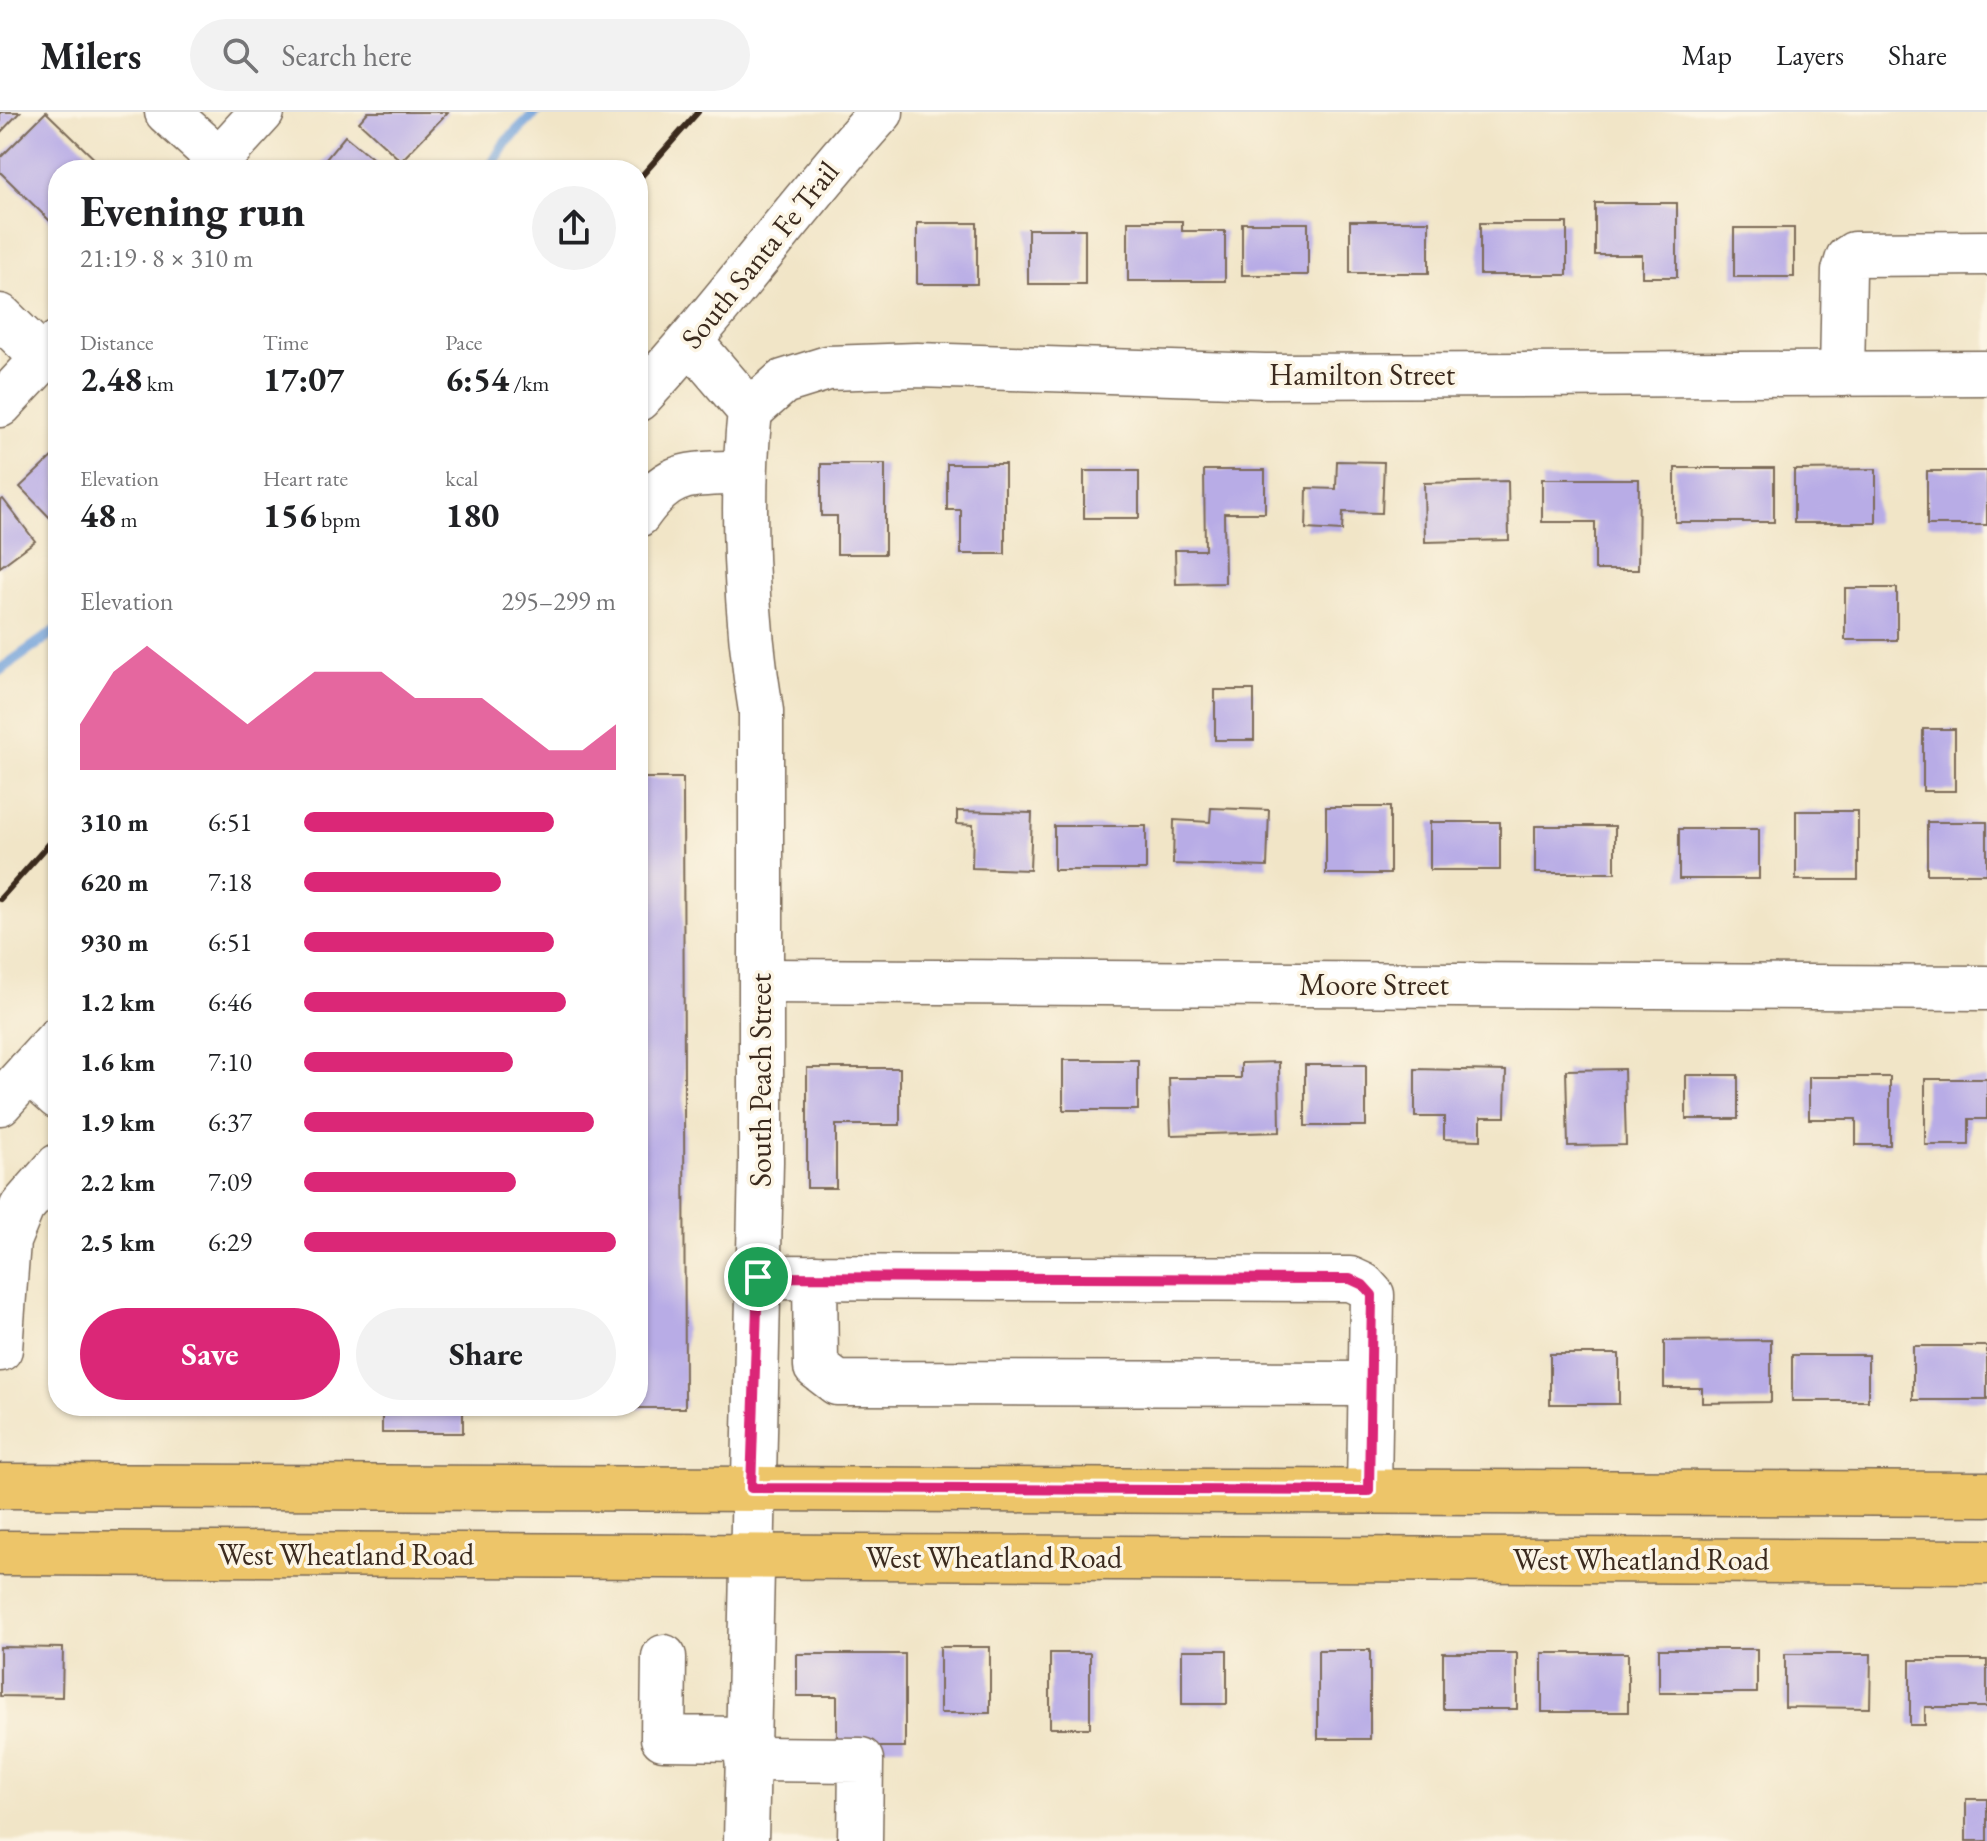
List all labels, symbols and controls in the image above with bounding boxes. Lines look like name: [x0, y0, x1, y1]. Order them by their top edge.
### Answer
search box: [190, 19, 750, 91]
text: Milers: [40, 31, 142, 80]
icon: search: [218, 33, 262, 77]
text: Search here: [282, 36, 412, 75]
text: Map: [1682, 37, 1732, 73]
text: Layers: [1776, 37, 1844, 73]
text: Share: [1888, 37, 1947, 73]
street label: South Santa Fe Trail: [672, 153, 847, 356]
text: Evening run: [80, 182, 305, 239]
button: share: [532, 186, 616, 270]
text: 21:19 · 8 × 310 m: [80, 241, 253, 275]
text: Distance: [80, 328, 153, 357]
text: Time: [263, 328, 308, 357]
text: Pace: [445, 328, 482, 357]
street label: Hamilton Street: [1269, 355, 1456, 394]
text: 2.48: [80, 357, 142, 401]
text: 17:07: [263, 357, 344, 401]
text: 6:54: [445, 357, 509, 401]
text: km: [142, 369, 174, 398]
text: /km: [509, 369, 550, 398]
text: Elevation: [80, 464, 159, 493]
text: Heart rate: [263, 464, 348, 493]
text: kcal: [445, 464, 478, 493]
text: 48: [80, 493, 116, 537]
text: 156: [263, 493, 317, 537]
text: 180: [445, 493, 499, 537]
text: m: [116, 505, 138, 534]
text: bpm: [317, 505, 361, 534]
text: Elevation: [80, 584, 174, 618]
text: 295–299 m: [501, 584, 616, 618]
text: 310 m: [80, 805, 148, 839]
text: 6:51: [208, 805, 252, 839]
text: 620 m: [80, 865, 148, 899]
text: 7:18: [208, 865, 252, 899]
text: 930 m: [80, 925, 148, 959]
text: 6:51: [208, 925, 252, 959]
street label: Moore Street: [1299, 965, 1449, 1004]
street label: South Peach Street: [741, 973, 780, 1187]
text: 1.2 km: [80, 985, 155, 1019]
text: 6:46: [208, 985, 252, 1019]
text: 1.6 km: [80, 1045, 155, 1079]
text: 7:10: [208, 1045, 252, 1079]
text: 1.9 km: [80, 1105, 155, 1139]
text: 6:37: [208, 1105, 252, 1139]
text: 2.2 km: [80, 1165, 155, 1199]
text: 7:09: [208, 1165, 252, 1199]
text: 2.5 km: [80, 1225, 155, 1259]
text: 6:29: [208, 1225, 252, 1259]
pin: [724, 1243, 792, 1311]
icon: arrive: [736, 1255, 780, 1299]
button: Save: [80, 1308, 340, 1400]
button: Share: [356, 1308, 616, 1400]
street label: West Wheatland Road: [218, 1535, 475, 1574]
street label: West Wheatland Road: [866, 1538, 1123, 1577]
street label: West Wheatland Road: [1513, 1540, 1770, 1579]

